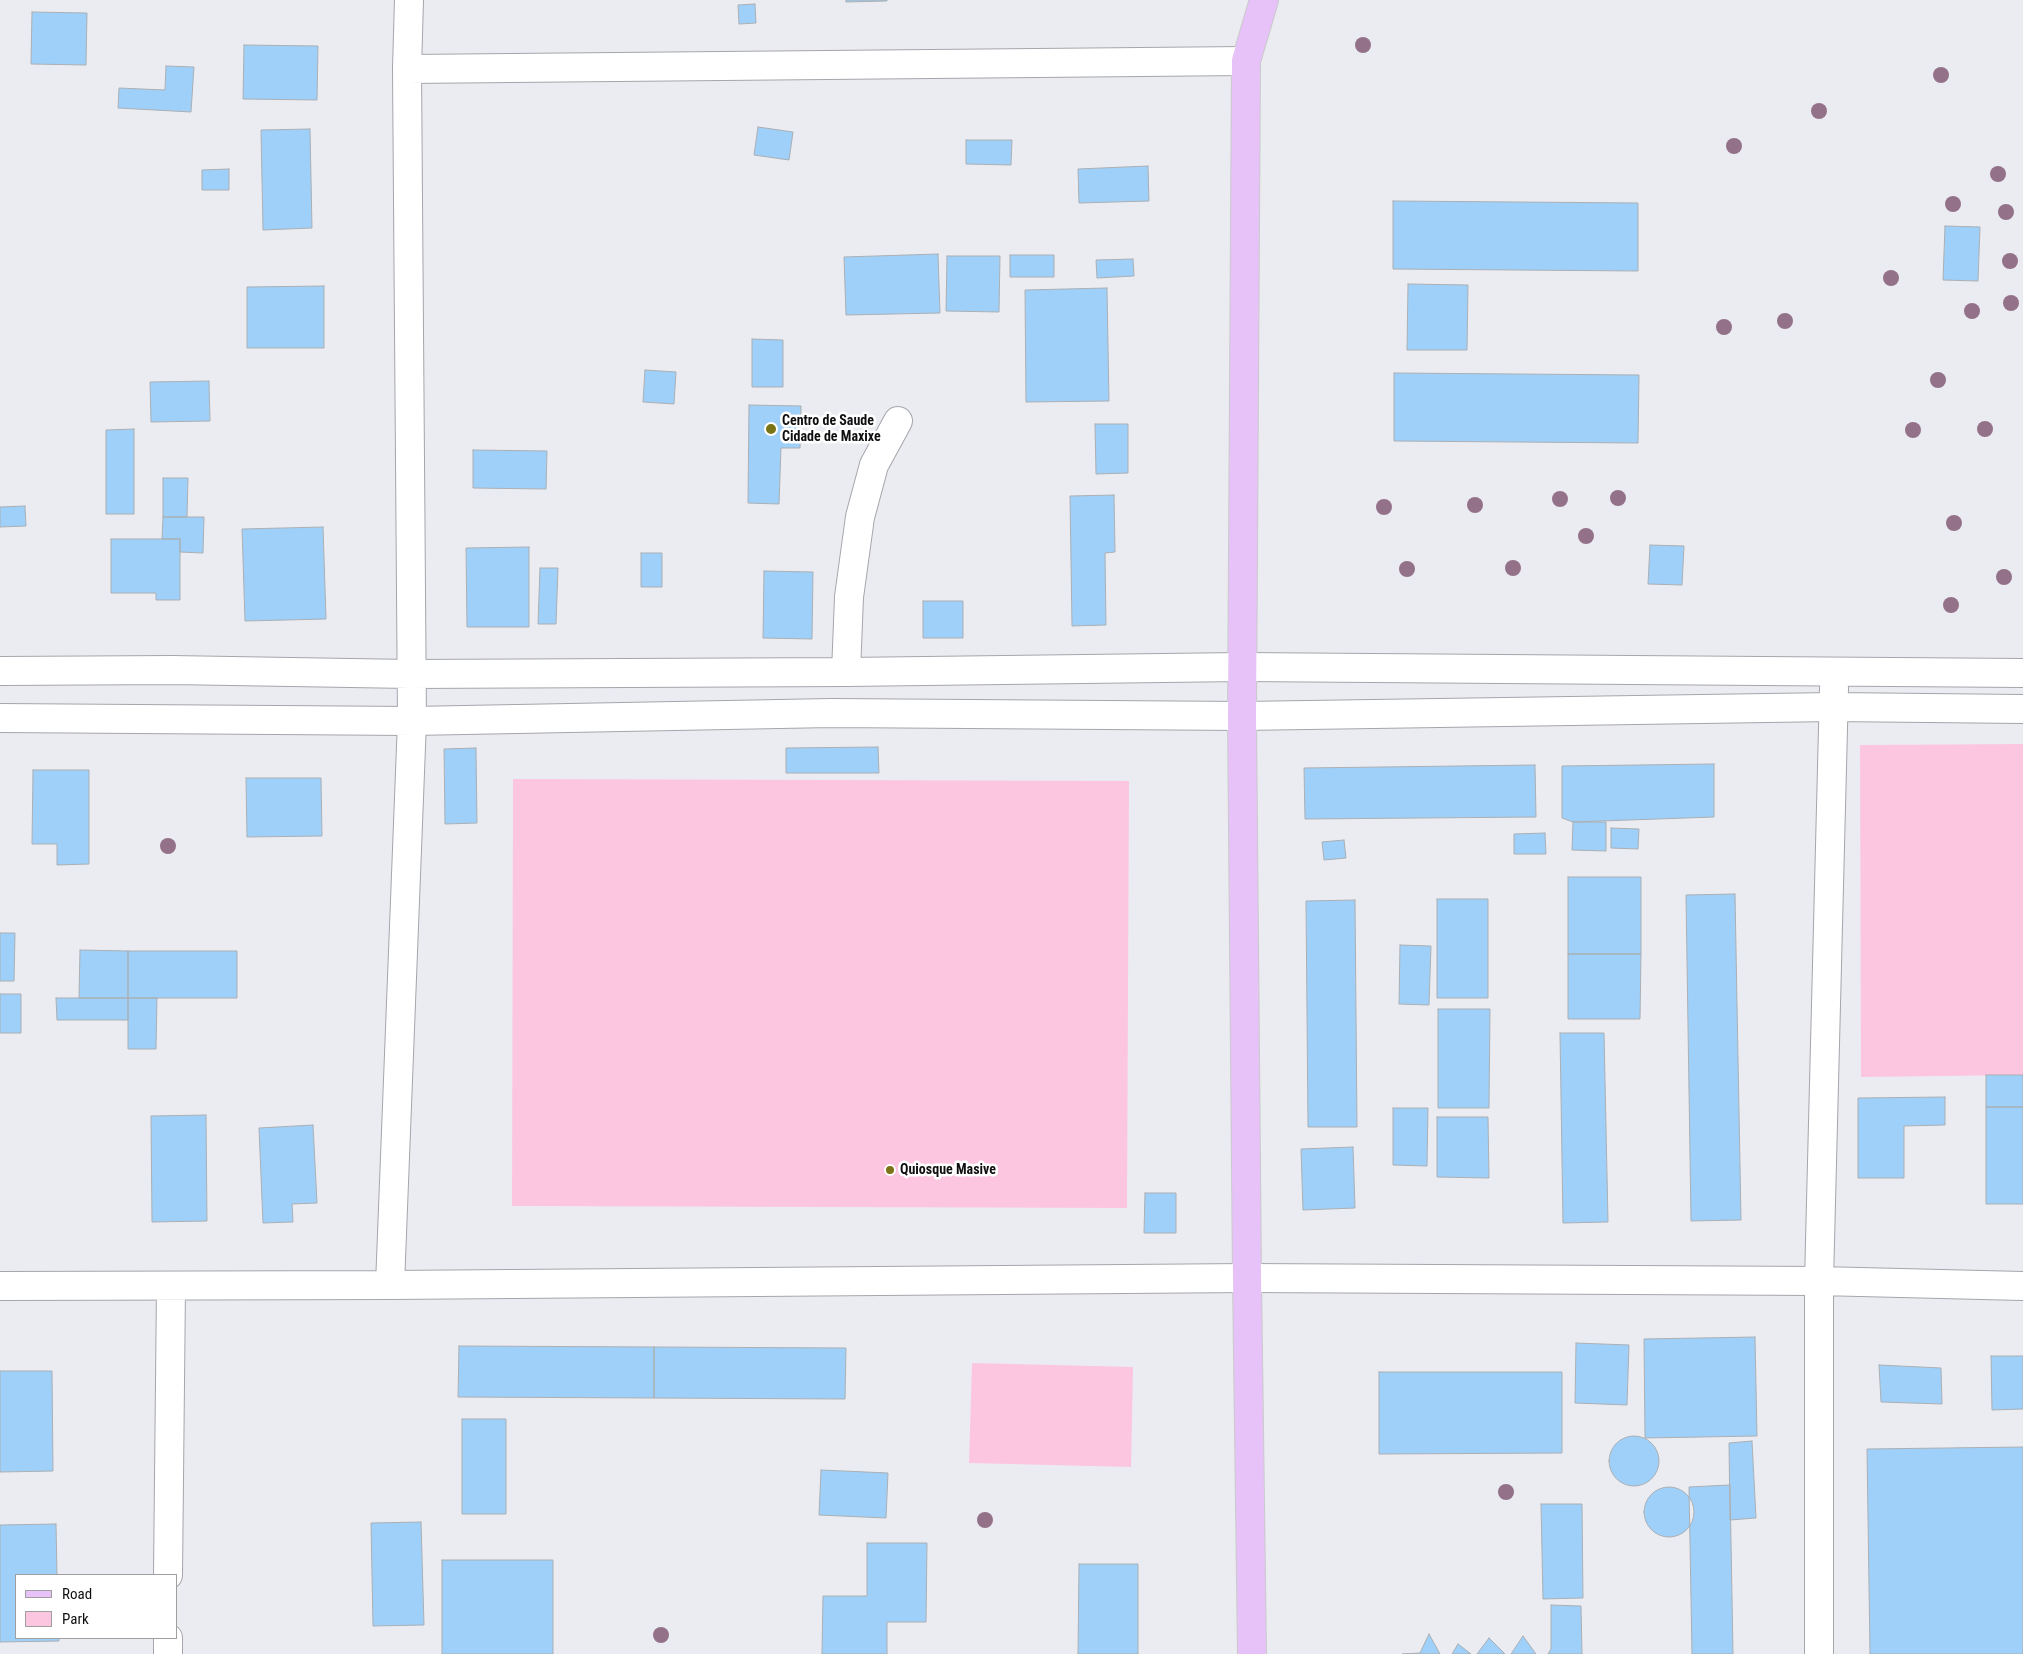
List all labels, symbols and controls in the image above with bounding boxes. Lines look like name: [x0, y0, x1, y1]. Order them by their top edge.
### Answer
place label: Centro de Saude Cidade de Maxixe: [782, 413, 881, 446]
marker: Centro de Saude Cidade de Maxixe: [764, 422, 778, 436]
place label: Quiosque Masive: [900, 1162, 996, 1178]
marker: Quiosque Masive: [884, 1164, 896, 1176]
legend: [15, 1574, 178, 1639]
text: Road: [62, 1585, 92, 1603]
text: Park: [62, 1610, 89, 1628]

